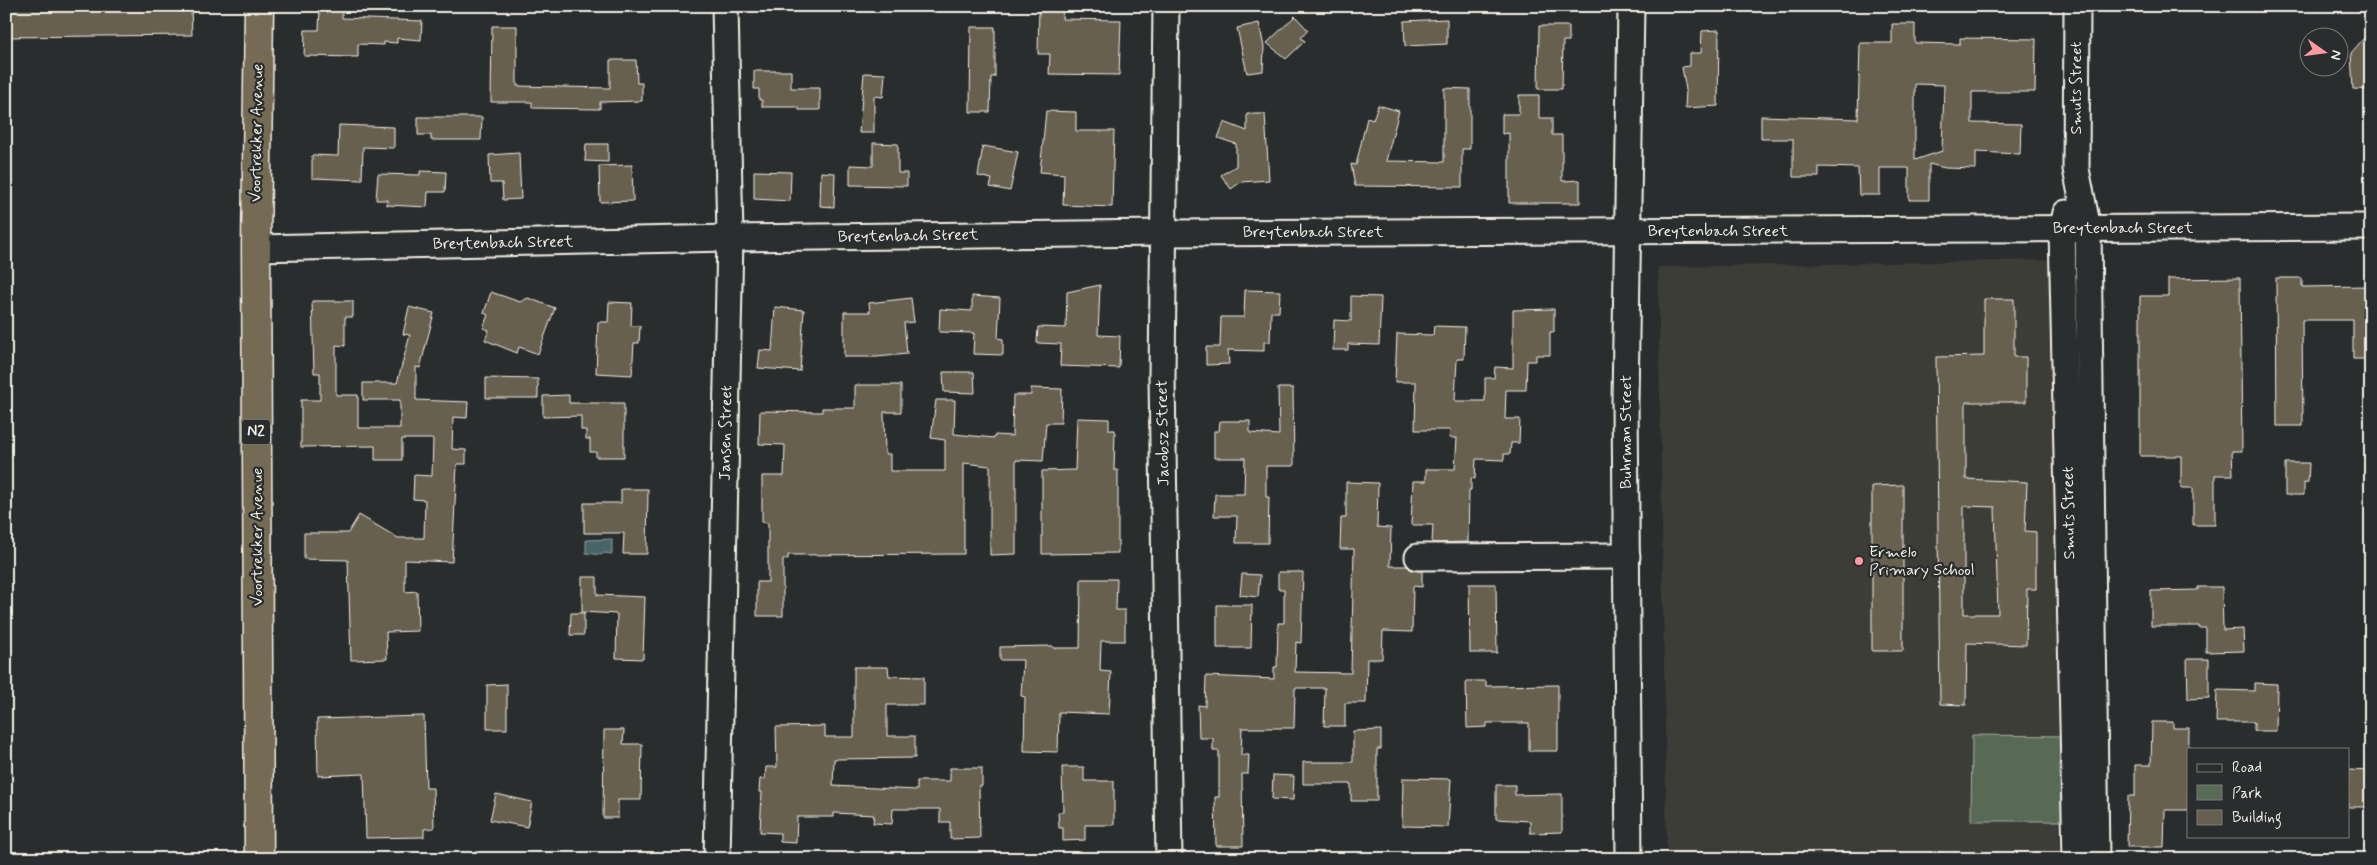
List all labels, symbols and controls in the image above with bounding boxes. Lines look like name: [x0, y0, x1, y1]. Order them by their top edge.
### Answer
north arrow: [2300, 28, 2350, 78]
street label: Smuts Street: [2066, 42, 2087, 134]
text: N: [2326, 48, 2346, 62]
street label: Voortrekker Avenue: [245, 64, 269, 202]
street label: Breytenbach Street: [2053, 218, 2194, 239]
street label: Breytenbach Street: [1648, 221, 1789, 242]
street label: Breytenbach Street: [1243, 222, 1384, 243]
street label: Breytenbach Street: [837, 224, 979, 248]
street label: Breytenbach Street: [432, 231, 574, 255]
street label: Buhrman Street: [1616, 375, 1637, 489]
street label: Jacobsz Street: [1152, 379, 1174, 486]
street label: Jansen Street: [715, 385, 737, 481]
road number: N2: [242, 420, 270, 444]
street label: Smuts Street: [2058, 466, 2080, 560]
street label: Voortrekker Avenue: [247, 468, 268, 606]
place label: Ermelo Primary School: [1869, 542, 1975, 581]
marker: Ermelo Primary School: [1853, 555, 1865, 567]
legend: [2187, 748, 2350, 838]
text: Road: [2232, 758, 2262, 778]
text: Park: [2232, 784, 2262, 804]
text: Building: [2232, 808, 2282, 829]

